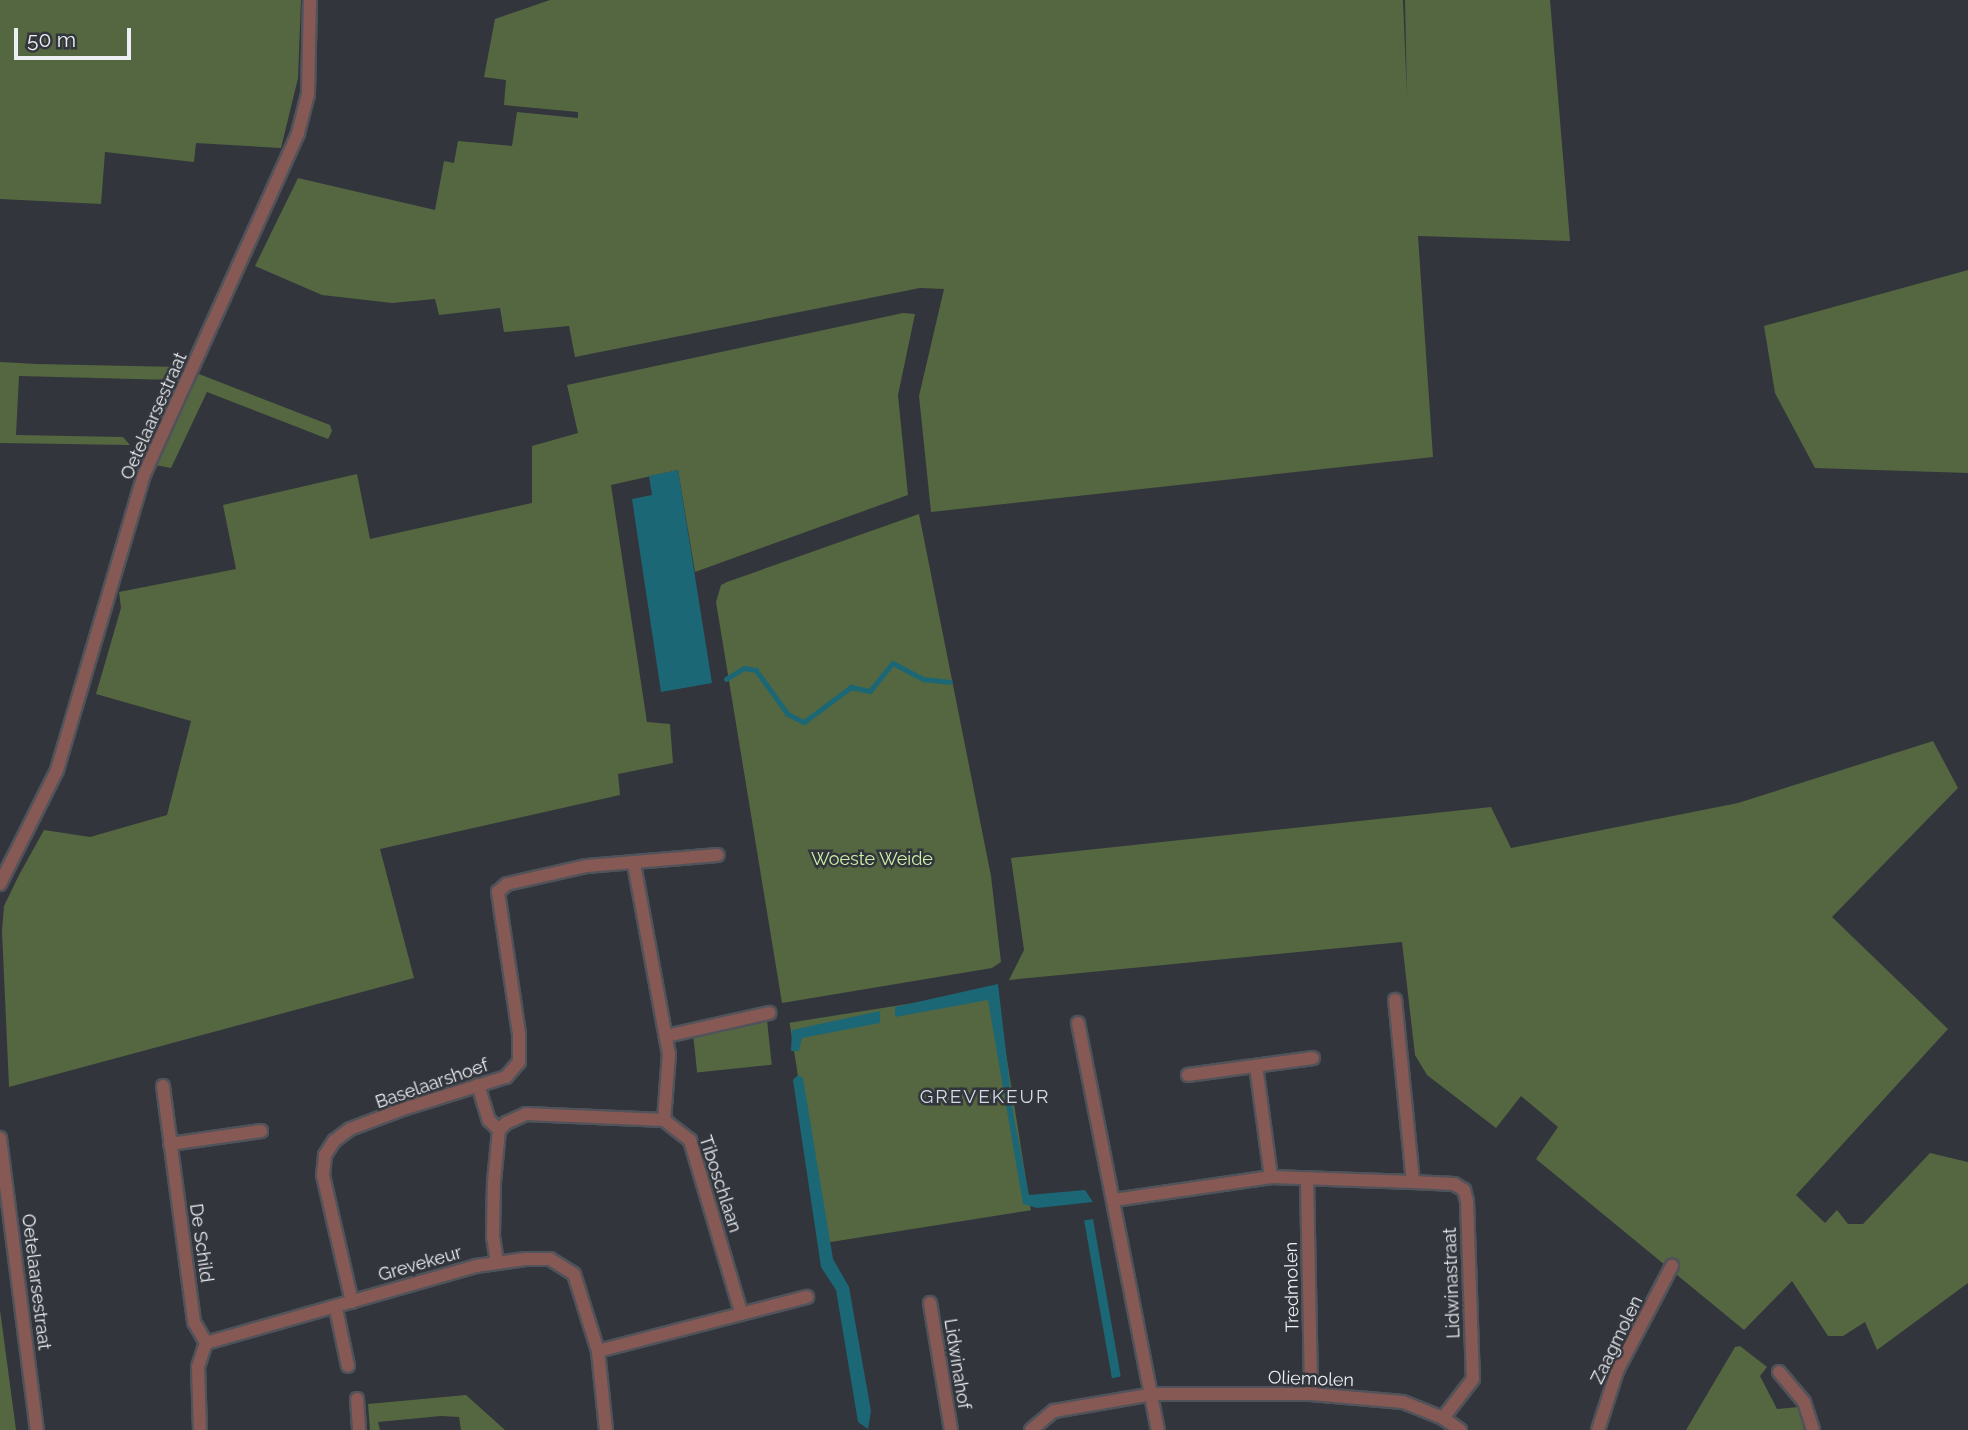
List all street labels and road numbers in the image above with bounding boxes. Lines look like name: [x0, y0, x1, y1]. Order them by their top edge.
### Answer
street label: Oetelaarsestraat: [116, 349, 192, 483]
street label: Baselaarshoef: [373, 1055, 491, 1113]
street label: Tiboschlaan: [694, 1133, 746, 1235]
street label: De Schild: [185, 1202, 217, 1284]
street label: Oetelaarsestraat: [17, 1213, 55, 1351]
street label: Lidwinastraat: [1439, 1227, 1465, 1339]
street label: Grevekeur: [376, 1242, 464, 1286]
street label: Tredmolen: [1280, 1242, 1304, 1332]
street label: Zaagmolen: [1586, 1292, 1648, 1388]
street label: Lidwinahof: [939, 1317, 975, 1411]
street label: Oliemolen: [1268, 1367, 1354, 1391]

